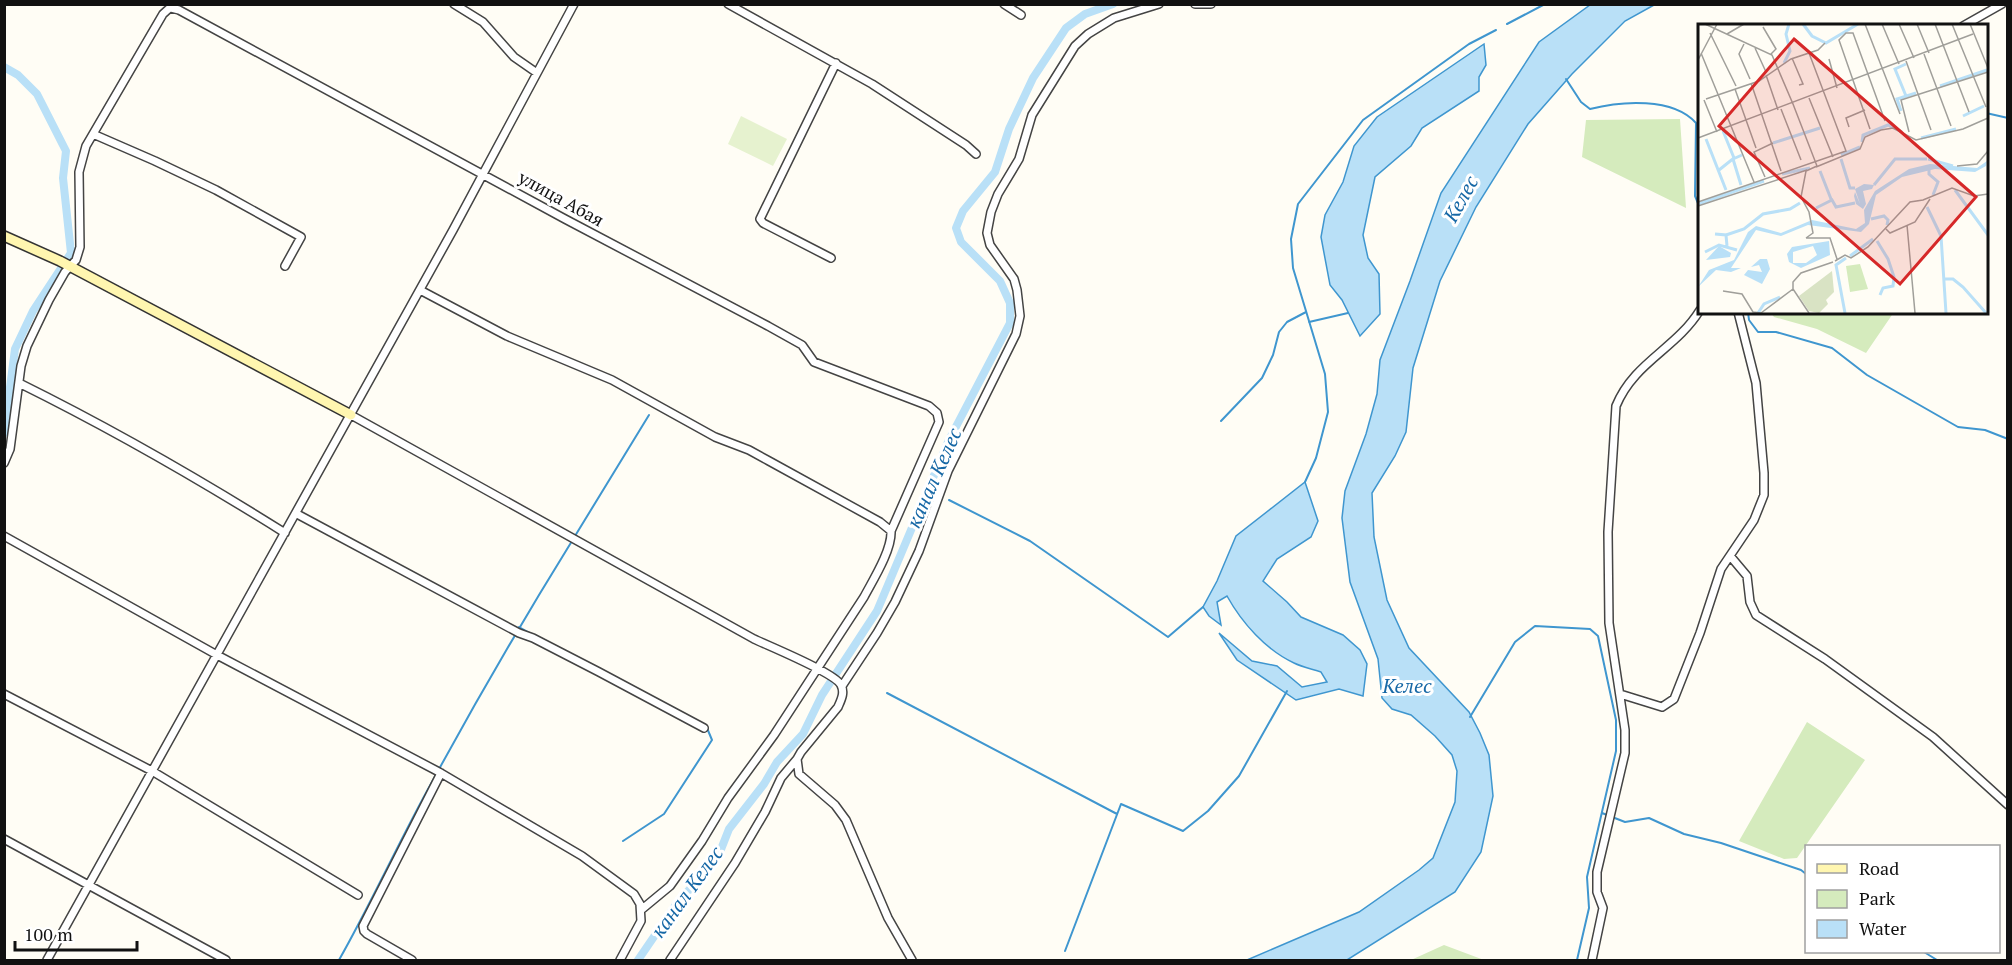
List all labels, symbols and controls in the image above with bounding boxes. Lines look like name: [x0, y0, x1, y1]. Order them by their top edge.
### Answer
inset map: [1698, 24, 1988, 314]
street label: улица Абая: [514, 164, 609, 231]
water label: Келес: [1436, 170, 1484, 228]
water label: канал Келес: [900, 423, 968, 532]
water label: Келес: [1381, 672, 1432, 699]
water label: канал Келес: [644, 840, 729, 943]
legend: [1805, 845, 2000, 953]
text: Road: [1859, 856, 1899, 880]
text: Park: [1859, 886, 1896, 910]
scale bar: [15, 914, 136, 952]
text: Water: [1859, 916, 1906, 940]
text: 100 m: [24, 922, 73, 946]

